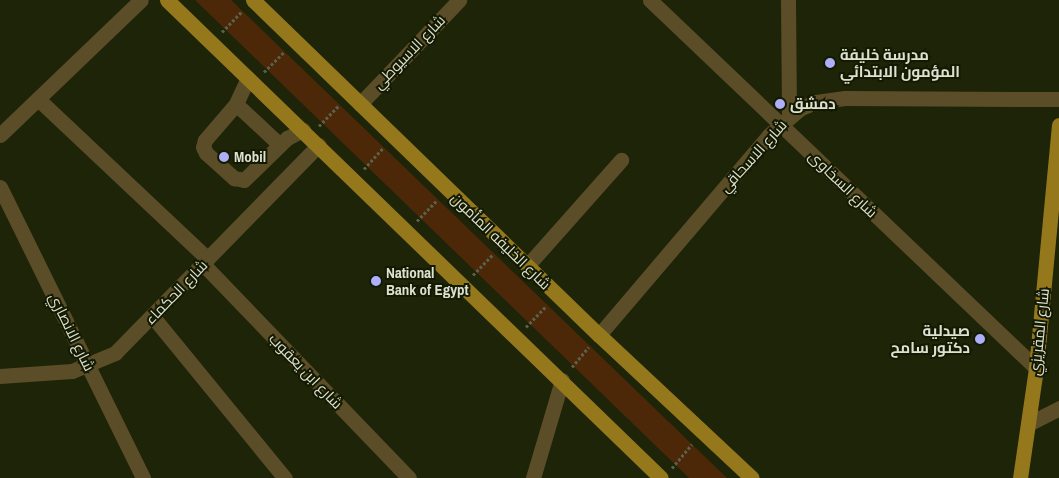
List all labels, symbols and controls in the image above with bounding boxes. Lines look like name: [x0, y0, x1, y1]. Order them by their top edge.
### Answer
street label: شارع الاسيوطي: [369, 11, 449, 93]
place label: مدرسة خليفة المؤمون الابتدائي: [840, 45, 960, 80]
marker: مدرسة خليفة المؤمون الابتدائي: [824, 57, 836, 69]
place label: دمشق: [790, 95, 836, 113]
marker: دمشق: [774, 98, 786, 110]
street label: شارع الاسحاقي: [716, 116, 790, 196]
street label: شارع السخاوى: [805, 147, 881, 221]
place label: Mobil: [234, 148, 266, 166]
marker: Mobil: [218, 151, 230, 163]
street label: شارع الخليفه المأمون: [447, 189, 555, 293]
street label: شارع الحكماء: [141, 256, 211, 328]
place label: National Bank of Egypt: [386, 263, 469, 298]
marker: National Bank of Egypt: [370, 275, 382, 287]
street label: شارع المقريزي: [1025, 287, 1053, 377]
street label: شارع الانصاري: [45, 290, 99, 374]
place label: صيدلية دكتور سامح: [890, 321, 970, 356]
street label: شارع ابن يعقوب: [265, 329, 347, 413]
marker: صيدلية دكتور سامح: [974, 333, 986, 345]

